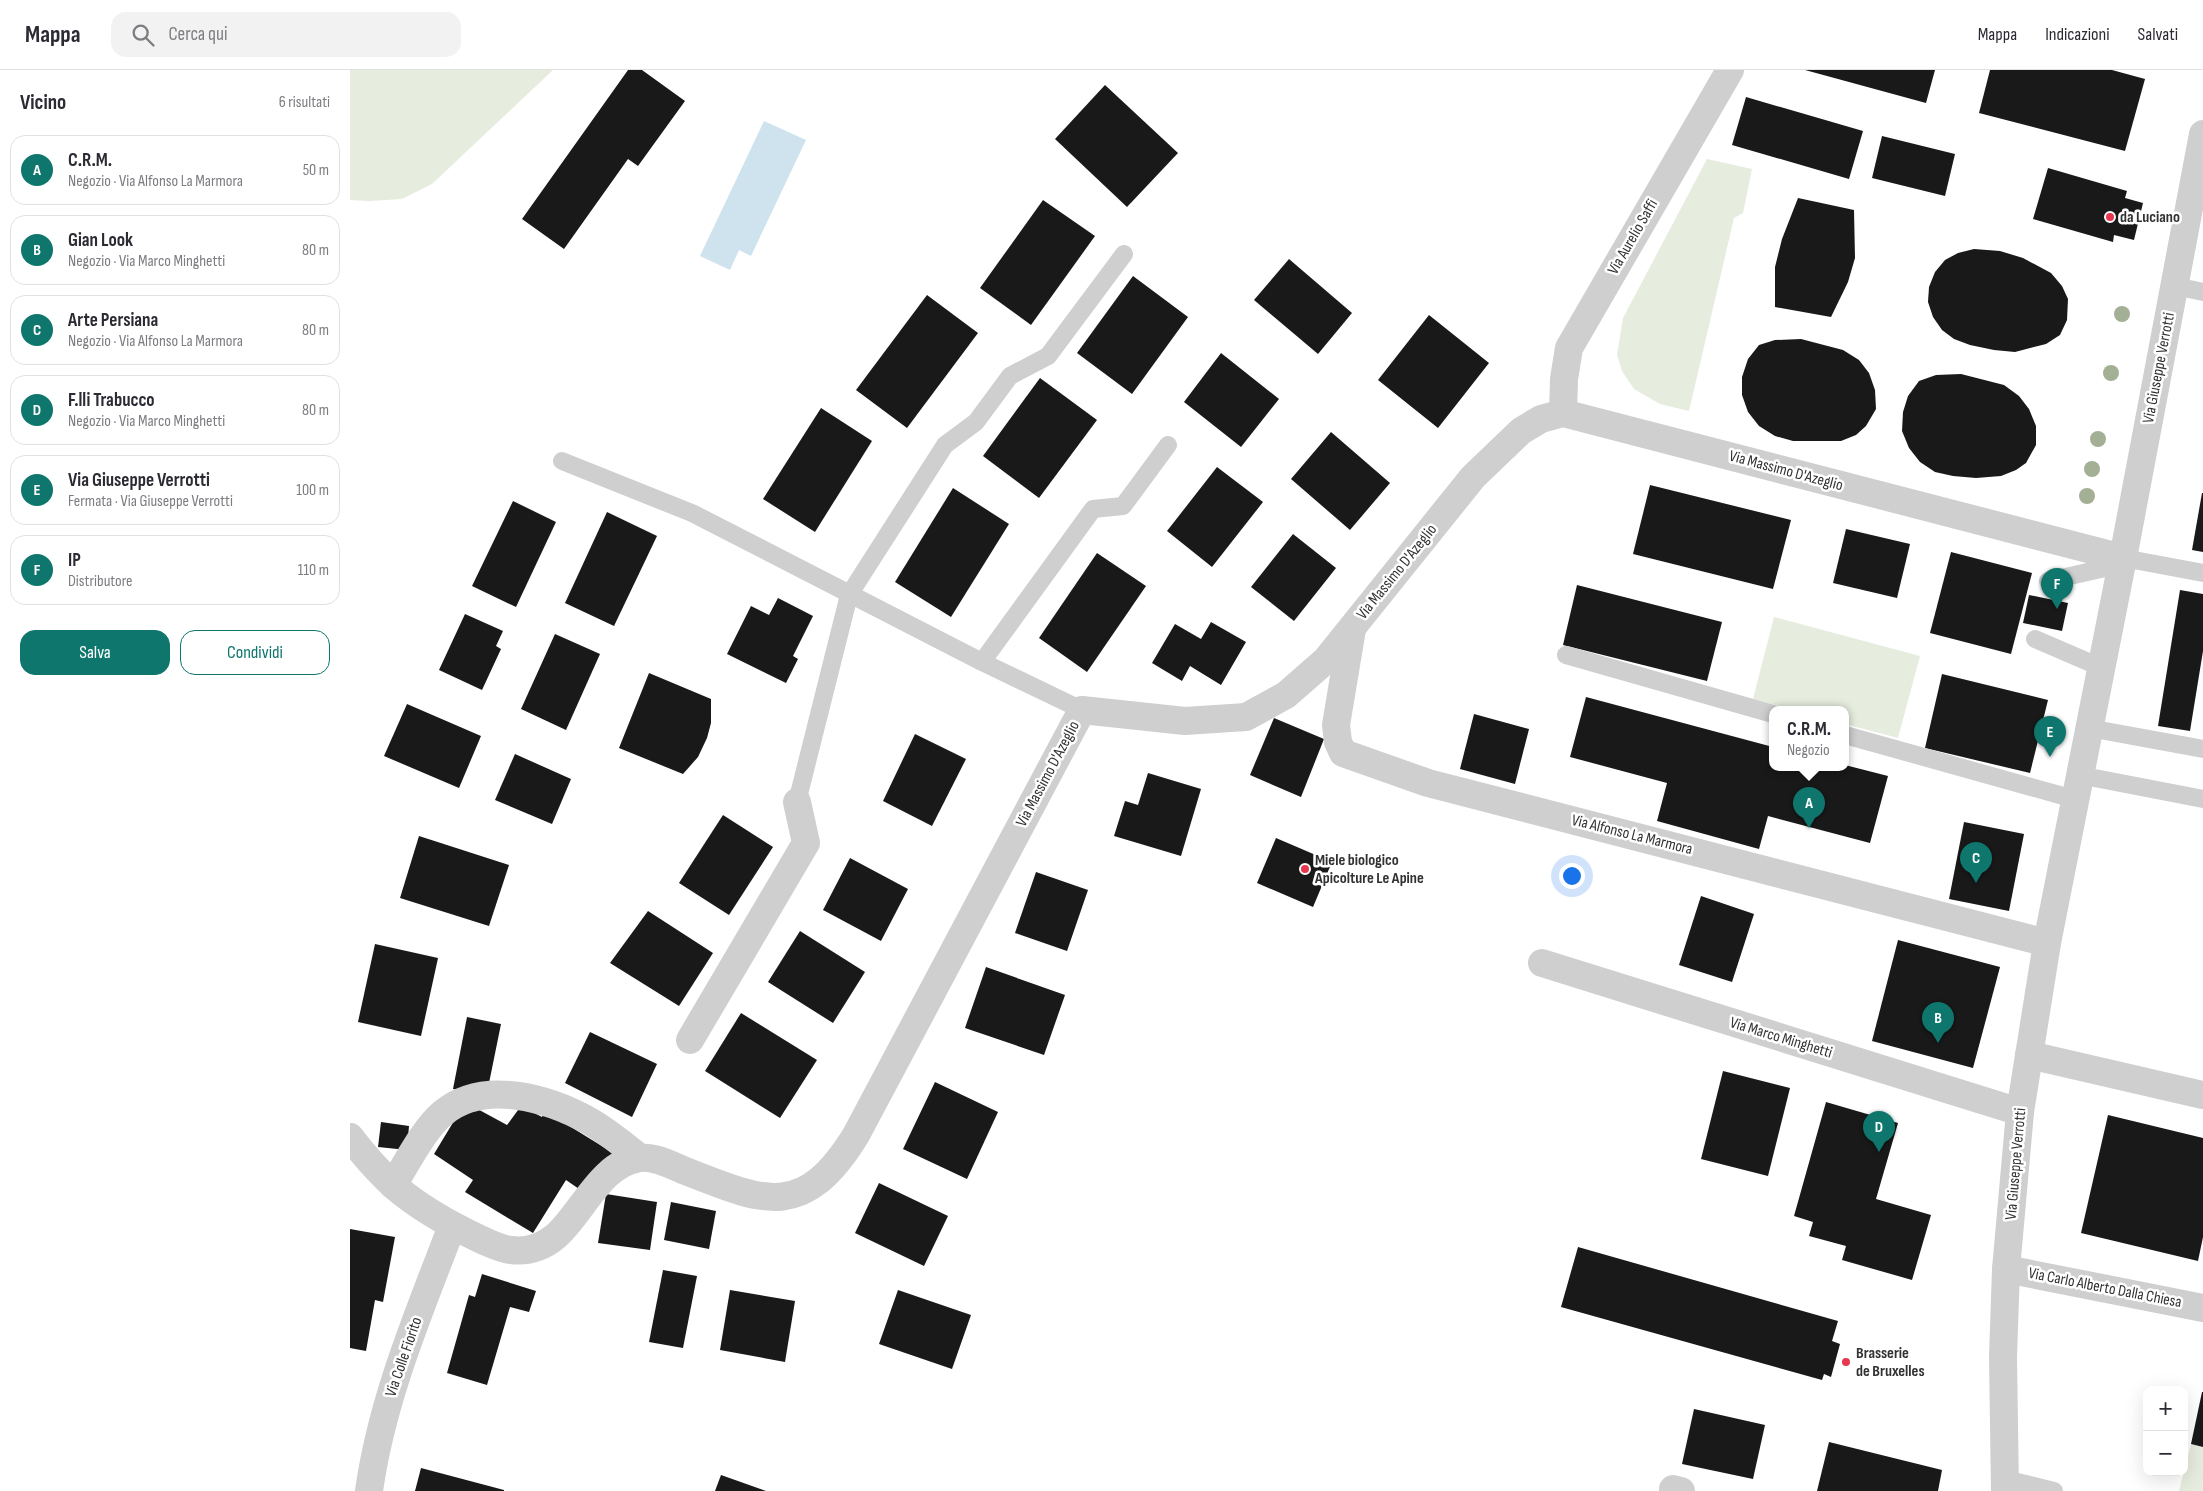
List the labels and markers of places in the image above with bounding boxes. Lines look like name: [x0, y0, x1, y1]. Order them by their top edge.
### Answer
place label: da Luciano: [2120, 208, 2180, 227]
marker: da Luciano: [2104, 211, 2116, 223]
pin: F: [2041, 568, 2073, 609]
pin: E: [2034, 716, 2066, 757]
pin: A: [1793, 787, 1825, 828]
pin: C: [1960, 842, 1992, 883]
place label: Miele biologico Apicolture Le Apine: [1314, 851, 1424, 888]
marker: Miele biologico Apicolture Le Apine: [1299, 863, 1311, 875]
pin: B: [1922, 1002, 1954, 1043]
pin: D: [1863, 1111, 1895, 1152]
place label: Brasserie de Bruxelles: [1856, 1344, 1925, 1381]
marker: Brasserie de Bruxelles: [1840, 1356, 1852, 1368]

